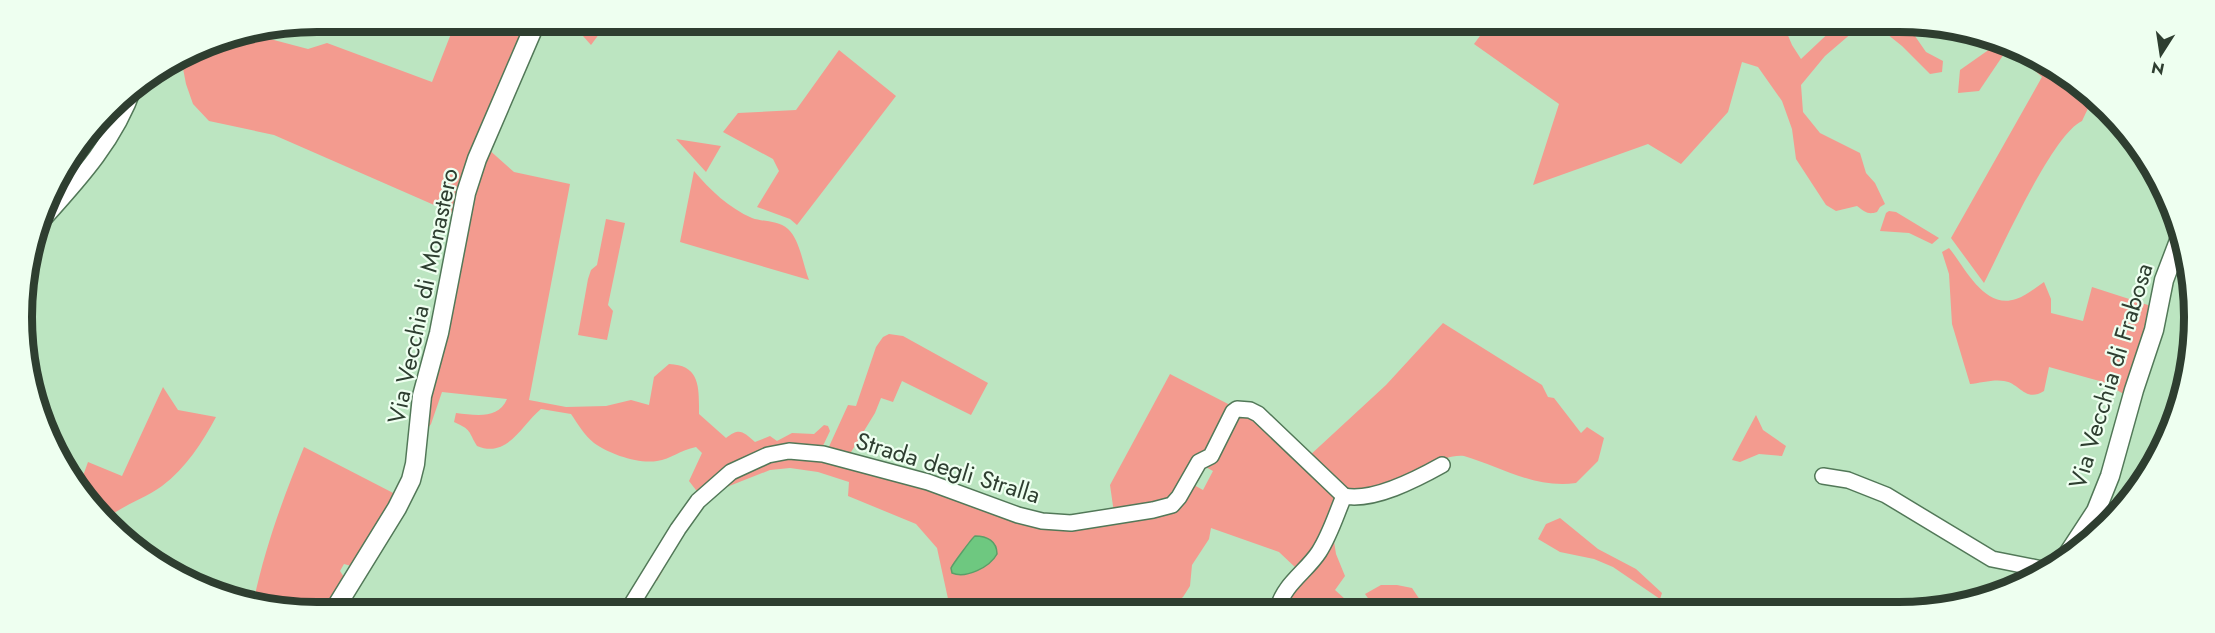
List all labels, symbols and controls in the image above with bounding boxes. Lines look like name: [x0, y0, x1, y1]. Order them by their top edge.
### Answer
north arrow: [2131, 24, 2191, 84]
text: N: [2149, 56, 2167, 81]
street label: Via Vecchia di Monastero: [378, 165, 467, 427]
street label: Via Vecchia di Frabosa: [2060, 259, 2161, 493]
street label: Strada degli Stralla: [852, 423, 1045, 512]

